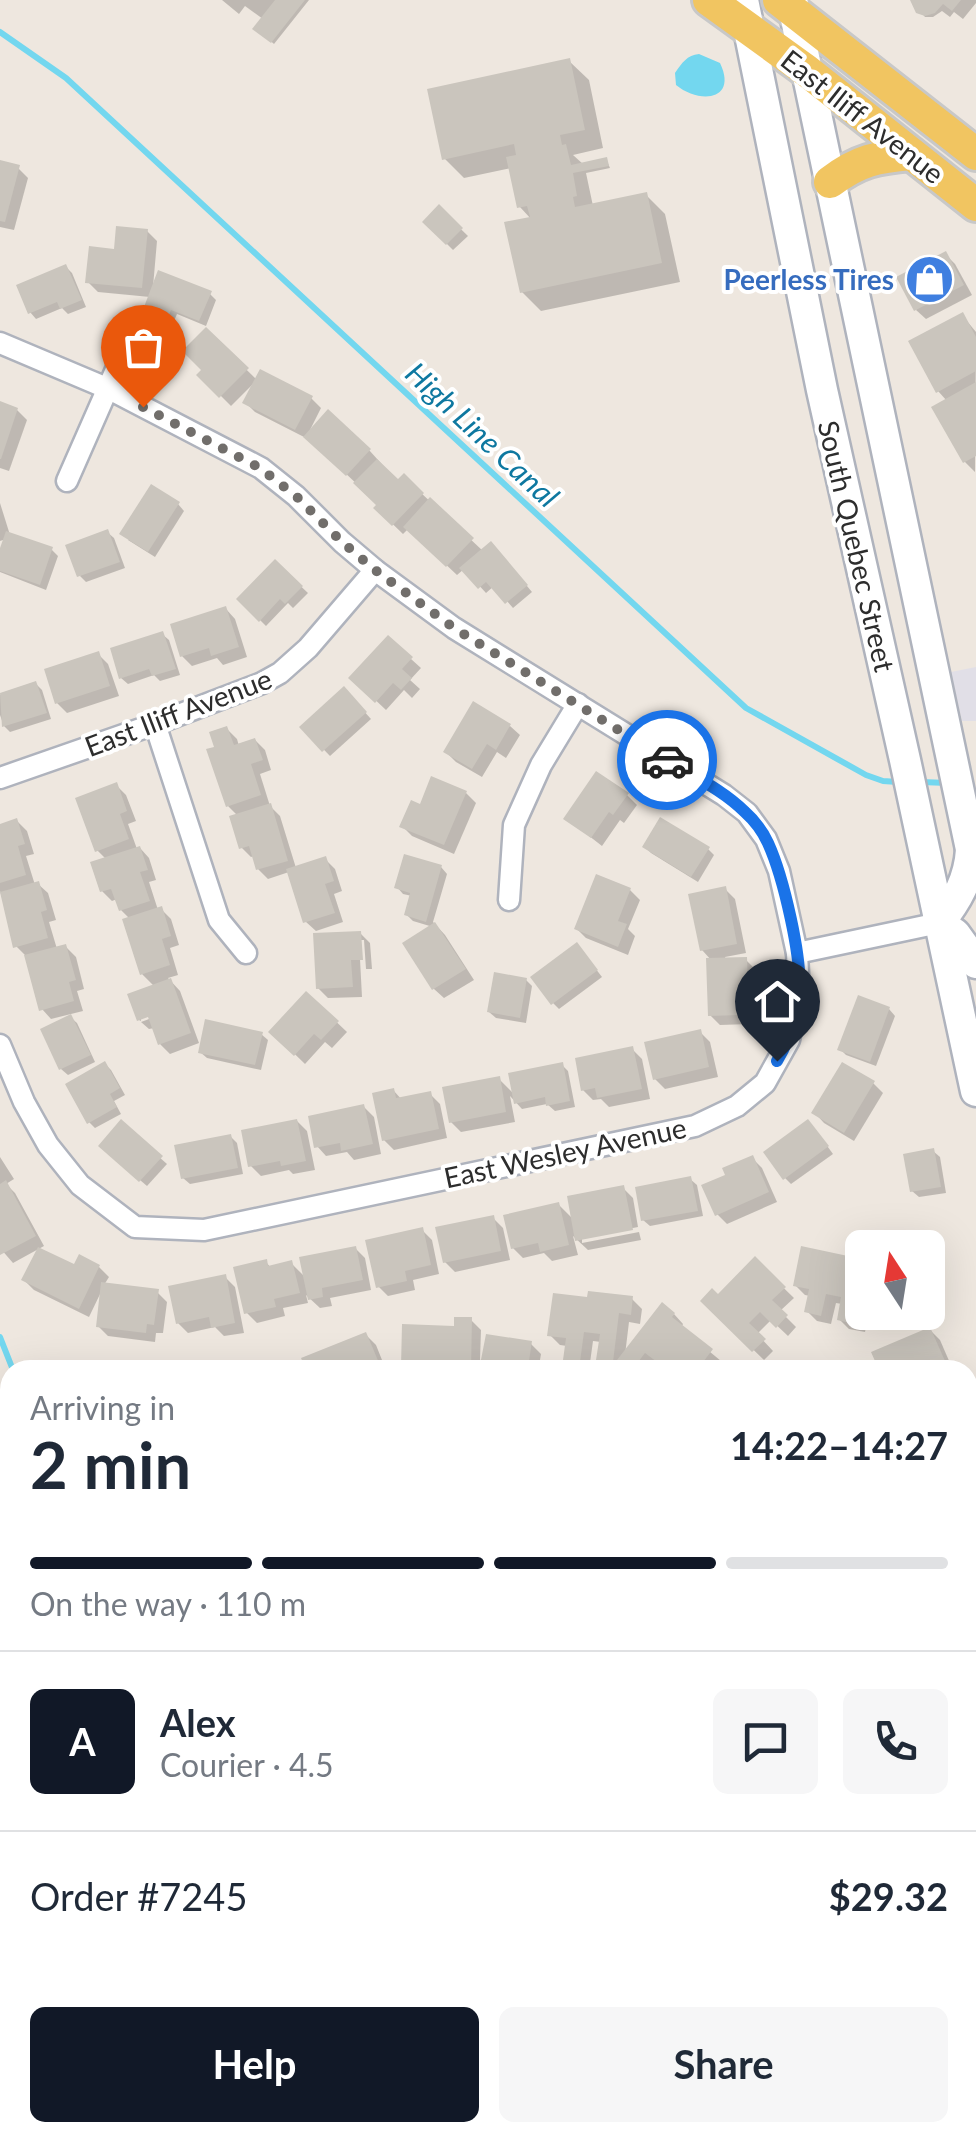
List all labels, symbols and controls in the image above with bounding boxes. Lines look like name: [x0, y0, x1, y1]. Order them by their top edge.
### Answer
street label: East Iliff Avenue: [775, 42, 951, 190]
shop icon: Peerless Tires: [903, 253, 955, 305]
place label: Peerless Tires: [723, 262, 894, 296]
pin: [101, 305, 186, 408]
icon: bag: [116, 320, 171, 375]
water label: High Line Canal: [399, 354, 567, 514]
street label: South Quebec Street: [812, 417, 902, 675]
street label: East Iliff Avenue: [80, 661, 276, 763]
courier: [617, 710, 717, 810]
icon: car: [640, 733, 695, 788]
pin: [735, 959, 820, 1062]
icon: home: [750, 974, 805, 1029]
street label: East Wesley Avenue: [441, 1110, 689, 1194]
north arrow: [845, 1230, 945, 1330]
map controls: [845, 1230, 945, 1330]
text: Arriving in: [30, 1388, 175, 1427]
text: 14:22–14:27: [730, 1422, 948, 1468]
text: 2 min: [30, 1425, 191, 1503]
text: On the way · 110 m: [30, 1584, 306, 1623]
button: chat: [713, 1689, 818, 1794]
button: phone: [843, 1689, 948, 1794]
text: Alex: [160, 1699, 236, 1745]
text: A: [69, 1718, 96, 1764]
text: Courier · 4.5: [160, 1745, 334, 1784]
text: Order #7245: [30, 1873, 247, 1919]
text: $29.32: [829, 1873, 948, 1919]
button: Help: [30, 2007, 479, 2122]
button: Share: [499, 2007, 948, 2122]

